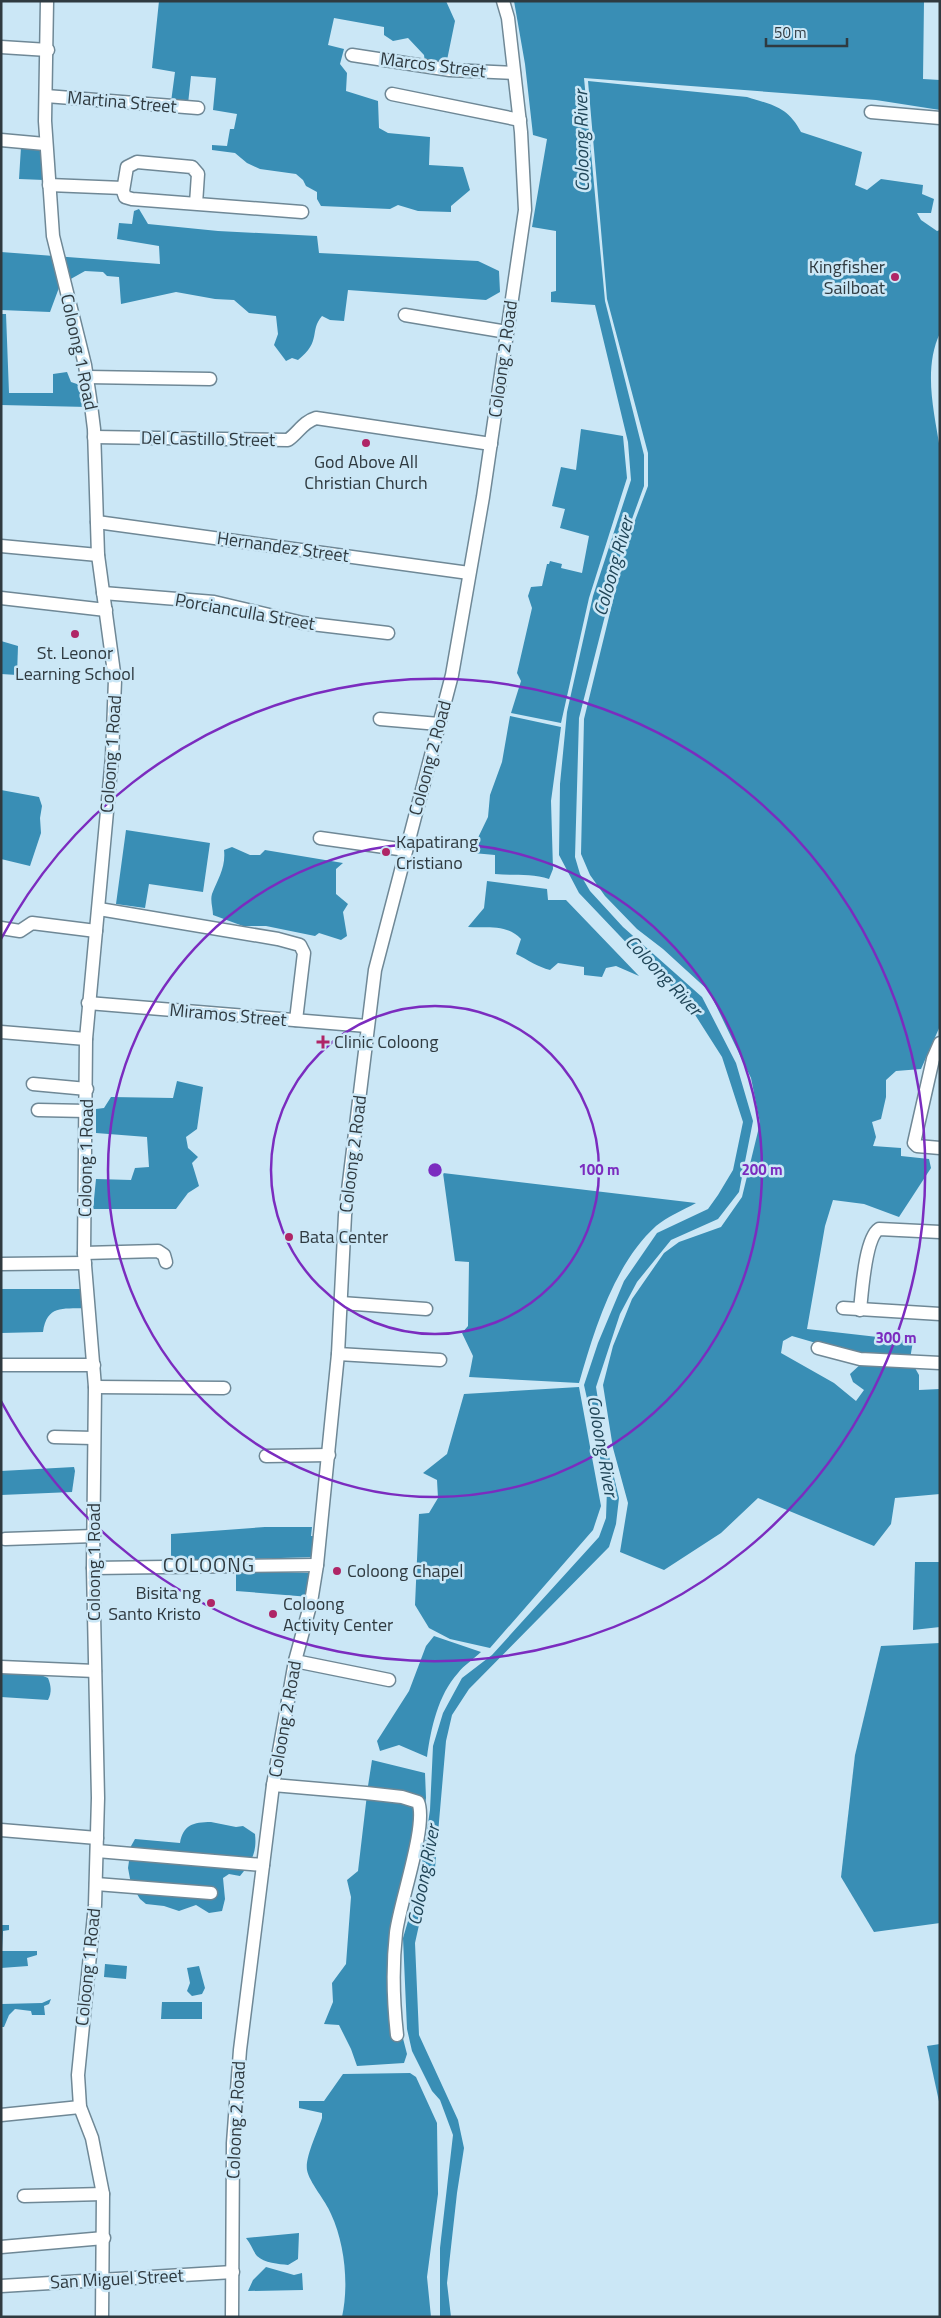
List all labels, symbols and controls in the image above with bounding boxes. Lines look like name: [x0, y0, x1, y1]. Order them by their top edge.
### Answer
scale bar: [766, 15, 847, 47]
text: 50 m: [774, 21, 807, 44]
street label: Marcos Street: [379, 45, 488, 84]
street label: Martina Street: [66, 83, 179, 120]
water label: Coloong River: [565, 88, 596, 192]
place label: Kingfisher Sailboat: [809, 253, 886, 301]
marker: Kingfisher Sailboat: [889, 271, 901, 283]
street label: Coloong 1 Road: [54, 291, 105, 412]
street label: Coloong 2 Road: [481, 299, 524, 419]
street label: Del Castillo Street: [141, 424, 276, 453]
marker: God Above All Christian Church: [360, 437, 372, 449]
place label: God Above All Christian Church: [304, 448, 428, 496]
water label: Coloong River: [585, 511, 641, 619]
street label: Hernandez Street: [215, 524, 351, 569]
street label: Porcianculla Street: [173, 586, 318, 637]
marker: St. Leonor Learning School: [69, 628, 81, 640]
place label: St. Leonor Learning School: [15, 639, 135, 687]
street label: Coloong 1 Road: [93, 694, 128, 814]
street label: Coloong 2 Road: [401, 697, 458, 818]
place label: Kapatirang Cristiano: [396, 828, 478, 876]
marker: Kapatirang Cristiano: [380, 846, 392, 858]
water label: Coloong River: [619, 927, 711, 1023]
street label: Miramos Street: [168, 996, 288, 1033]
place label: Clinic Coloong: [334, 1028, 439, 1055]
marker: Clinic Coloong: [316, 1035, 330, 1049]
street label: Coloong 2 Road: [332, 1094, 373, 1214]
street label: Coloong 1 Road: [71, 1099, 100, 1217]
text: 100 m: [578, 1158, 620, 1181]
text: 200 m: [741, 1158, 783, 1181]
centre of rings: [426, 1161, 444, 1179]
place label: Bata Center: [299, 1223, 388, 1250]
marker: Bata Center: [283, 1231, 295, 1243]
text: 300 m: [875, 1326, 917, 1349]
water label: Coloong River: [580, 1393, 627, 1501]
street label: Coloong 1 Road: [80, 1503, 107, 1621]
district label: COLOONG: [163, 1549, 255, 1580]
place label: Coloong Chapel: [347, 1557, 463, 1584]
marker: Coloong Chapel: [331, 1565, 343, 1577]
place label: Bisita ng Santo Kristo: [108, 1579, 201, 1627]
place label: Coloong Activity Center: [283, 1590, 393, 1638]
marker: Bisita ng Santo Kristo: [205, 1597, 217, 1609]
marker: Coloong Activity Center: [267, 1608, 279, 1620]
street label: Coloong 2 Road: [261, 1658, 308, 1779]
water label: Coloong River: [399, 1820, 447, 1928]
street label: Coloong 1 Road: [68, 1907, 107, 2027]
street label: Coloong 2 Road: [219, 2060, 252, 2180]
street label: San Miguel Street: [49, 2261, 185, 2295]

